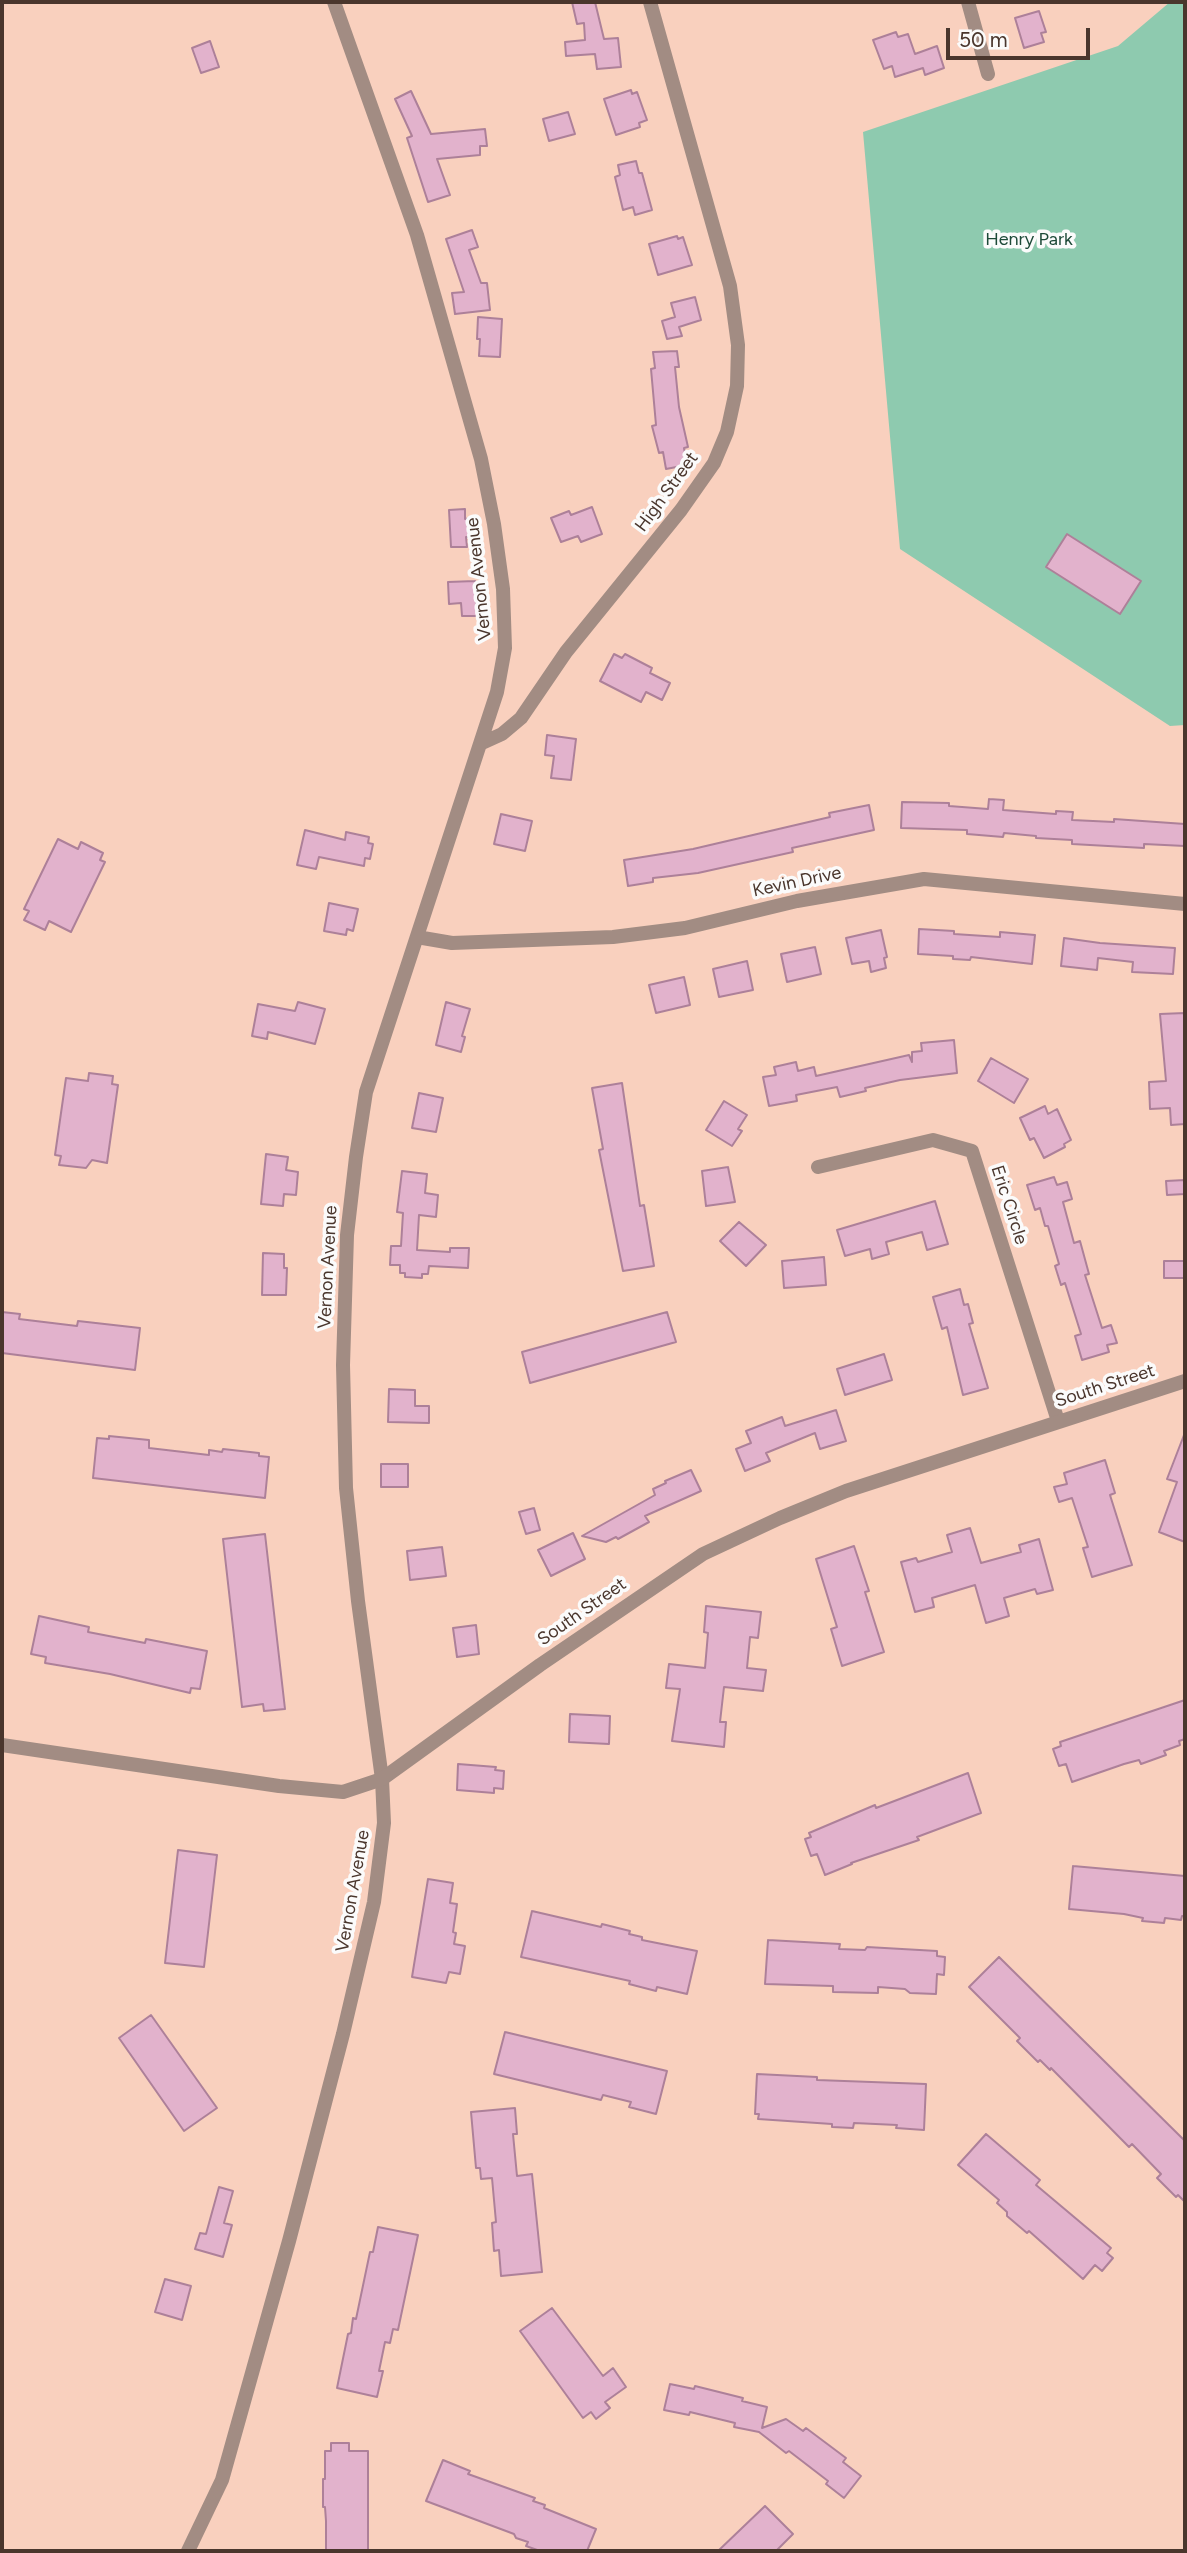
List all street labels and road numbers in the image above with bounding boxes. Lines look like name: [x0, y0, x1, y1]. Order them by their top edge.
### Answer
street label: High Street: [631, 448, 703, 536]
street label: Vernon Avenue: [462, 516, 496, 642]
street label: Kevin Drive: [751, 862, 843, 902]
street label: Eric Circle: [986, 1163, 1032, 1247]
street label: Vernon Avenue: [314, 1205, 342, 1329]
street label: South Street: [1053, 1360, 1157, 1412]
street label: South Street: [534, 1574, 630, 1650]
street label: Vernon Avenue: [332, 1828, 374, 1954]

